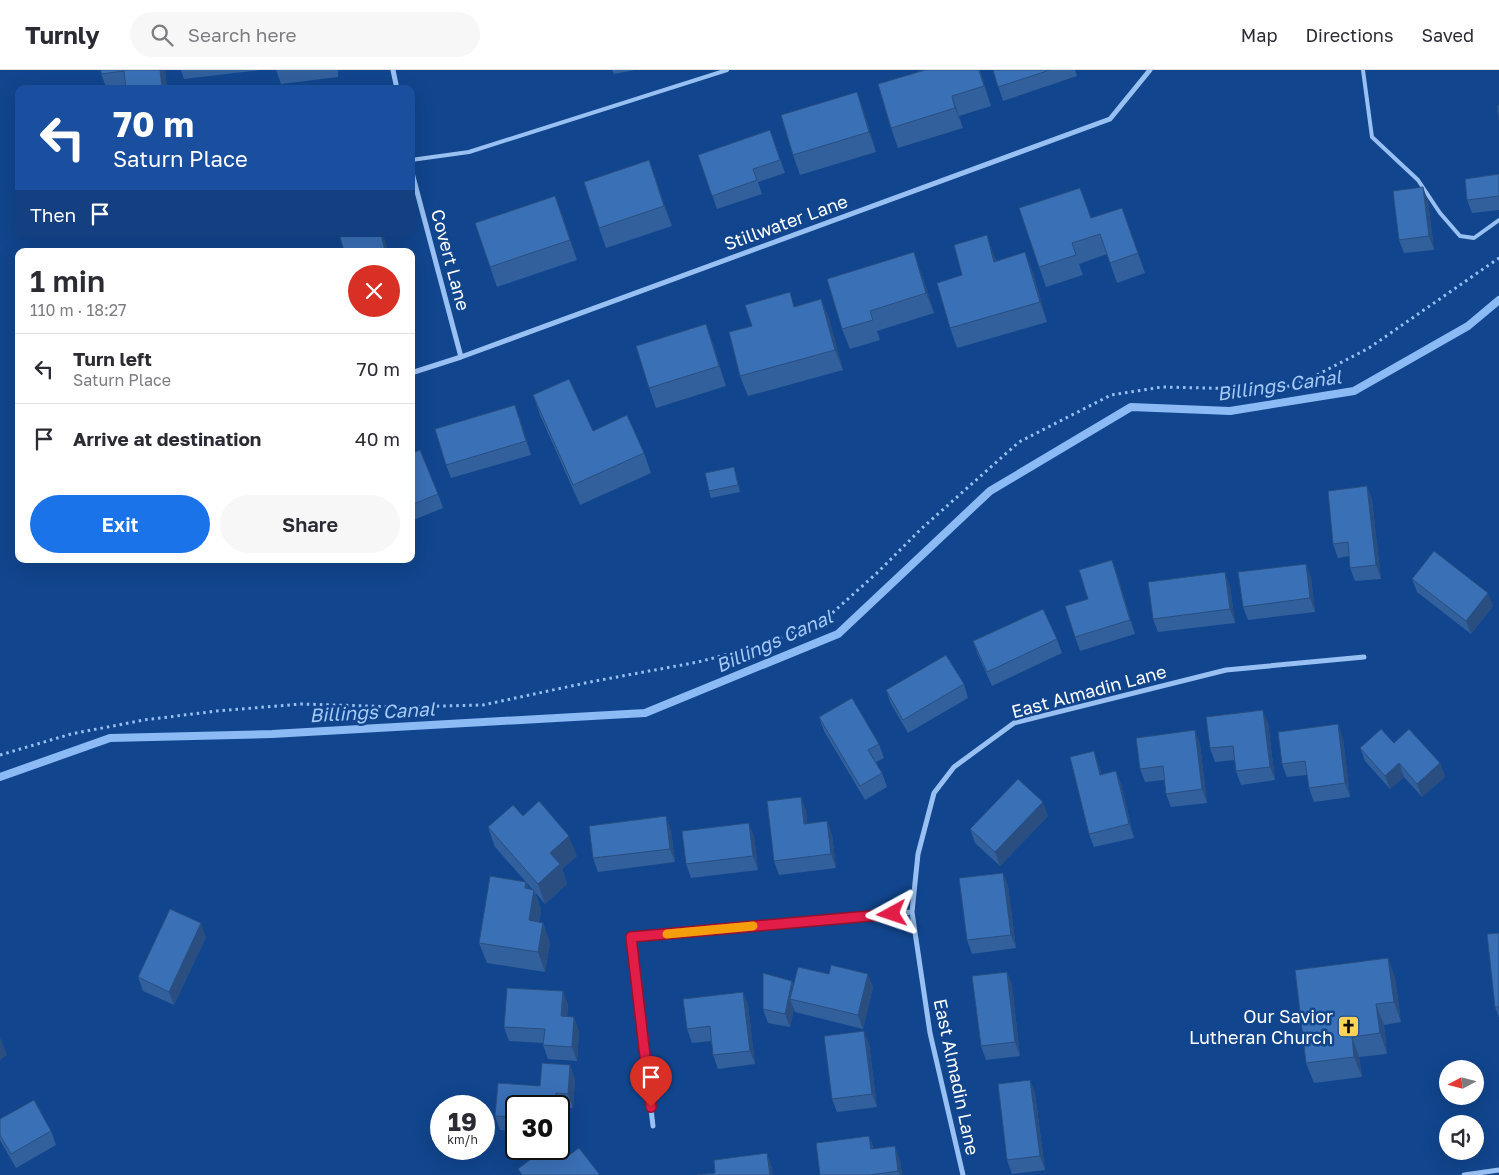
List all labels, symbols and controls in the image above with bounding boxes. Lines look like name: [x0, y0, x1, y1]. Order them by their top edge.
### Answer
search box: [130, 12, 480, 57]
text: Turnly: [25, 20, 100, 49]
icon: search: [148, 21, 176, 49]
text: Search here: [188, 23, 297, 46]
text: Map: [1241, 24, 1277, 46]
text: Directions: [1305, 24, 1393, 46]
text: Saved: [1421, 24, 1474, 46]
text: 70 m: [113, 103, 194, 145]
icon: left: [30, 105, 95, 170]
text: Saturn Place: [113, 145, 248, 172]
street label: Stillwater Lane: [721, 189, 851, 255]
icon: arrive: [86, 200, 114, 228]
text: Then: [30, 203, 76, 226]
street label: Covert Lane: [427, 207, 475, 313]
text: 1 min: [30, 263, 105, 299]
button: close: [348, 265, 400, 317]
text: 110 m · 18:27: [30, 300, 126, 320]
text: Turn left: [73, 347, 152, 370]
icon: left: [30, 355, 58, 383]
text: 70 m: [357, 357, 400, 380]
water label: Billings Canal: [1215, 364, 1344, 405]
text: Saturn Place: [73, 370, 171, 390]
icon: arrive: [30, 425, 58, 453]
text: Arrive at destination: [73, 427, 261, 450]
text: 40 m: [355, 427, 400, 450]
button: Exit: [30, 495, 210, 553]
button: Share: [220, 495, 400, 553]
water label: Billings Canal: [712, 604, 837, 677]
street label: East Almadin Lane: [1009, 660, 1169, 722]
water label: Billings Canal: [309, 697, 436, 726]
position arrow: [865, 887, 917, 939]
street label: East Almadin Lane: [930, 997, 984, 1157]
place label: Our Savior Lutheran Church: [1189, 1005, 1333, 1048]
church icon: Our Savior Lutheran Church: [1337, 1015, 1361, 1039]
pin: [630, 1056, 672, 1107]
north arrow: [1439, 1060, 1484, 1105]
map controls: [1439, 1060, 1484, 1160]
icon: arrive: [637, 1063, 665, 1091]
speed limit sign: 30: [505, 1095, 570, 1160]
text: 19: [448, 1106, 477, 1137]
button: sound: [1439, 1115, 1484, 1160]
text: km/h: [447, 1132, 478, 1147]

